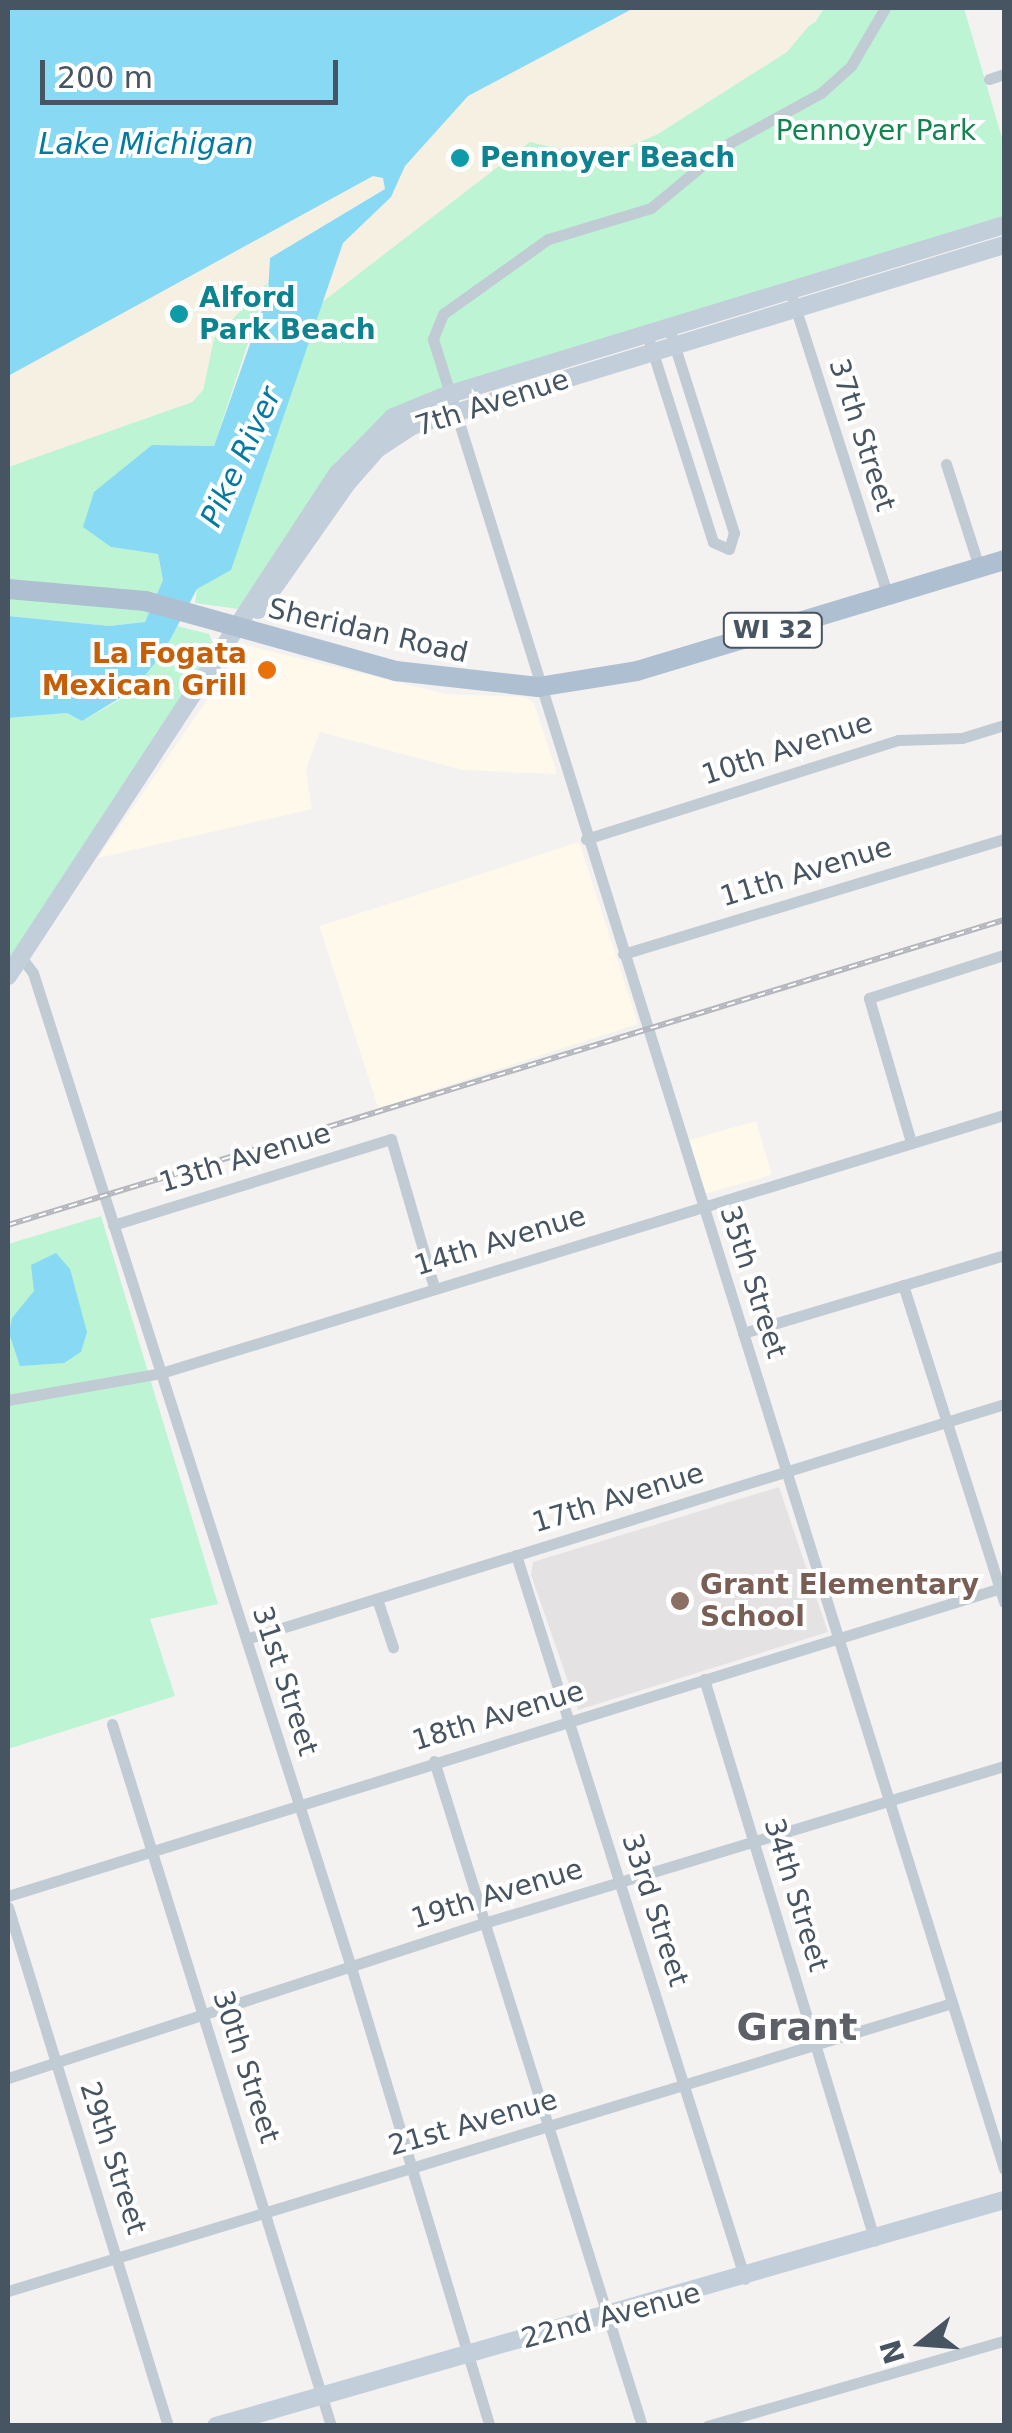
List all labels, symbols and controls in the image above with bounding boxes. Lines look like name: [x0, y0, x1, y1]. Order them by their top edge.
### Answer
scale bar: [45, 40, 342, 102]
text: 200 m: [57, 60, 153, 95]
park label: Pennoyer Park: [776, 114, 976, 148]
water label: Lake Michigan: [39, 126, 253, 162]
place label: Pennoyer Beach: [480, 141, 735, 175]
marker: Pennoyer Beach: [449, 147, 471, 169]
place label: Alford Park Beach: [199, 281, 376, 347]
marker: Alford Park Beach: [168, 303, 190, 325]
street label: 37th Street: [822, 355, 902, 515]
street label: 7th Avenue: [411, 362, 573, 444]
water label: Pike River: [193, 382, 289, 532]
street label: Sheridan Road: [265, 592, 471, 670]
road number: WI 32: [720, 610, 826, 650]
place label: La Fogata Mexican Grill: [42, 637, 247, 703]
marker: La Fogata Mexican Grill: [256, 659, 278, 681]
street label: 10th Avenue: [698, 706, 876, 792]
street label: 11th Avenue: [716, 830, 896, 914]
street label: 13th Avenue: [155, 1116, 335, 1200]
street label: 14th Avenue: [410, 1199, 590, 1283]
street label: 35th Street: [713, 1202, 793, 1362]
street label: 17th Avenue: [528, 1456, 708, 1540]
place label: Grant Elementary School: [700, 1568, 979, 1634]
marker: Grant Elementary School: [669, 1590, 691, 1612]
street label: 31st Street: [245, 1602, 325, 1760]
street label: 18th Avenue: [408, 1674, 588, 1758]
street label: 34th Street: [757, 1814, 835, 1976]
street label: 33rd Street: [615, 1829, 695, 1991]
street label: 19th Avenue: [407, 1852, 587, 1936]
street label: 30th Street: [206, 1987, 286, 2147]
district label: Grant: [737, 2005, 857, 2051]
street label: 29th Street: [73, 2078, 153, 2238]
street label: 21st Avenue: [385, 2083, 561, 2163]
street label: 22nd Avenue: [518, 2276, 704, 2356]
north arrow: [872, 2293, 972, 2393]
text: N: [874, 2336, 912, 2368]

